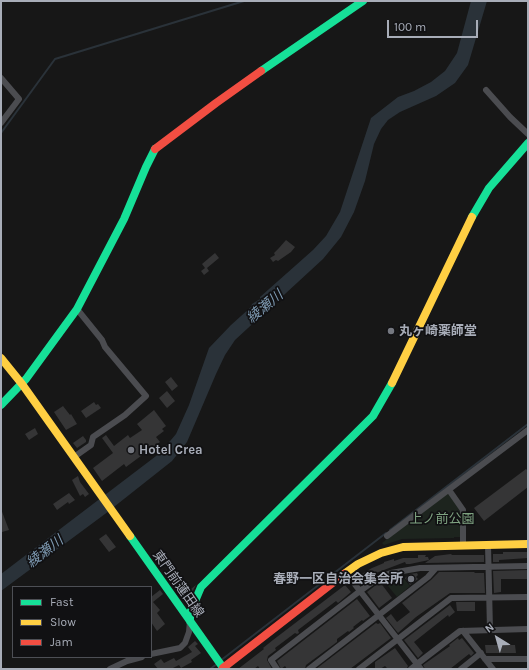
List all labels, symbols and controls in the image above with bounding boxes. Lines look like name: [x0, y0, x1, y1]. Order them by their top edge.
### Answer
scale bar: [389, 12, 480, 38]
text: 100 m: [394, 20, 426, 34]
water label: 綾瀬川: [244, 287, 286, 327]
place label: 丸ヶ崎薬師堂: [399, 323, 477, 339]
marker: 丸ヶ崎薬師堂: [386, 326, 396, 336]
place label: Hotel Crea: [139, 442, 203, 458]
marker: Hotel Crea: [126, 445, 136, 455]
park label: 上ノ前公園: [410, 511, 474, 527]
water label: 綾瀬川: [23, 532, 67, 572]
street label: 東門前蓮田線: [149, 548, 207, 620]
place label: 春野一区自治会集会所: [273, 571, 403, 587]
marker: 春野一区自治会集会所: [406, 574, 416, 584]
legend: [12, 586, 152, 658]
text: Fast: [50, 595, 73, 609]
text: Slow: [50, 615, 76, 629]
north arrow: [477, 618, 517, 658]
text: N: [482, 620, 497, 636]
text: Jam: [50, 635, 73, 649]

